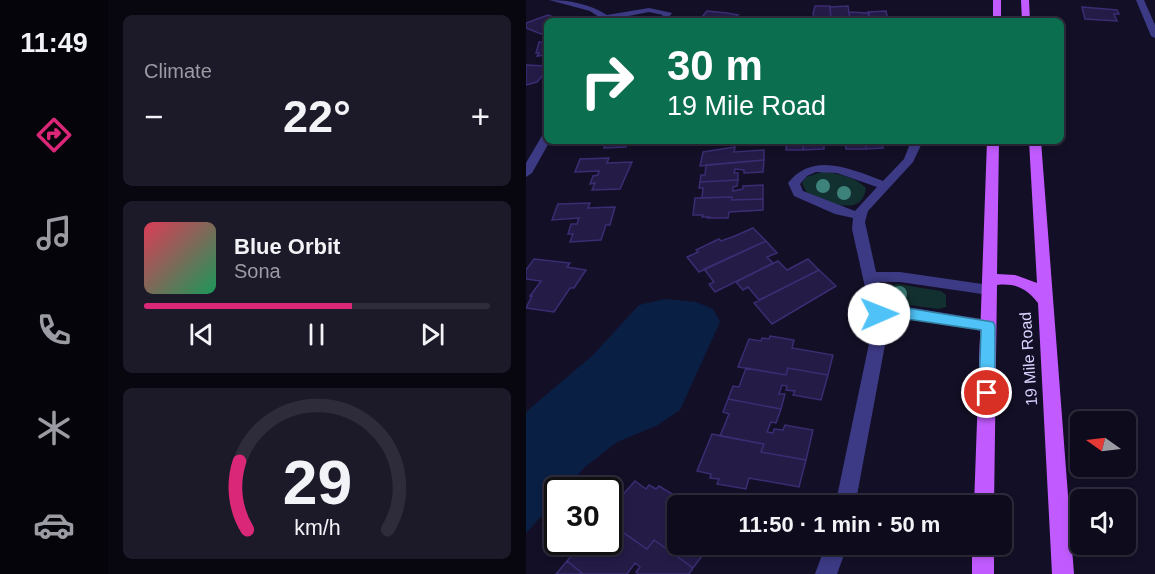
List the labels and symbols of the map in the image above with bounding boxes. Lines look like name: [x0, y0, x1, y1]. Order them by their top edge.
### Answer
position arrow: [847, 282, 911, 346]
street label: 19 Mile Road: [1017, 311, 1040, 407]
pin: [961, 367, 1012, 418]
north arrow: [1070, 411, 1136, 477]
speed limit sign: 30: [544, 477, 622, 555]

